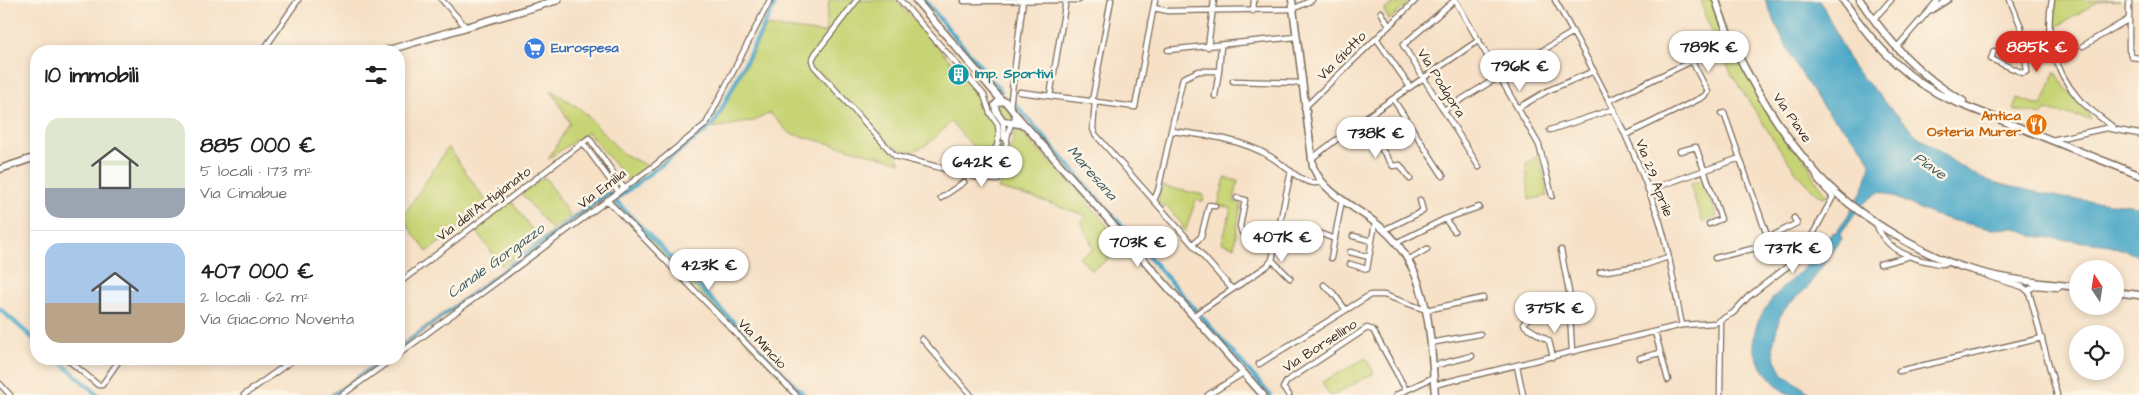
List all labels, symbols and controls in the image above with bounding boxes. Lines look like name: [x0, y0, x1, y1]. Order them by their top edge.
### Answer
street label: Via Giotto: [1313, 27, 1371, 85]
pin: 789K €: [1668, 30, 1750, 73]
pin: 885K €: [1996, 30, 2078, 73]
supermarket icon: Eurospesa: [523, 36, 547, 60]
text: 789K €: [1680, 36, 1738, 58]
text: 885K €: [2007, 36, 2067, 58]
place label: Eurospesa: [551, 38, 619, 58]
street label: Via Podgora: [1412, 45, 1470, 121]
pin: 796K €: [1479, 49, 1561, 92]
text: 796K €: [1491, 55, 1549, 77]
text: 10 immobili: [45, 61, 138, 90]
icon: filters: [362, 61, 390, 89]
building icon: Imp. Sportivi: [947, 62, 971, 86]
place label: Imp. Sportivi: [975, 64, 1054, 84]
street label: Via Piave: [1768, 89, 1817, 147]
place label: Antica Osteria Murer: [1927, 106, 2022, 142]
restaurant icon: Antica Osteria Murer: [2025, 112, 2049, 136]
pin: 738K €: [1335, 116, 1417, 159]
text: 738K €: [1347, 122, 1405, 144]
text: 885 000 €: [200, 131, 315, 160]
street label: Via 29 Aprile: [1630, 136, 1678, 220]
icon: home: [85, 138, 145, 198]
water label: Maresana: [1062, 141, 1123, 206]
pin: 642K €: [941, 146, 1023, 188]
water label: Piave: [1909, 147, 1951, 185]
text: 642K €: [953, 151, 1011, 173]
text: 5 locali · 173 m²: [200, 160, 312, 182]
street label: Via dell'Artigianato: [433, 162, 535, 246]
street label: Via Emilia: [573, 164, 631, 214]
text: Via Cimabue: [200, 182, 287, 204]
water label: Canale Gorgazzo: [443, 218, 551, 304]
pin: 407K €: [1241, 220, 1323, 263]
pin: 703K €: [1097, 226, 1179, 268]
text: 407K €: [1252, 226, 1312, 248]
text: 703K €: [1110, 231, 1166, 253]
pin: 737K €: [1752, 232, 1834, 274]
text: 737K €: [1765, 237, 1821, 259]
pin: 423K €: [668, 248, 750, 291]
text: 423K €: [681, 254, 738, 276]
text: 407 000 €: [200, 257, 314, 286]
north arrow: [2069, 260, 2124, 315]
map controls: [2069, 260, 2124, 380]
icon: home: [85, 263, 145, 323]
text: 2 locali · 62 m²: [200, 286, 309, 308]
pin: 375K €: [1514, 292, 1596, 334]
text: 375K €: [1526, 297, 1584, 319]
text: Via Giacomo Noventa: [200, 308, 354, 330]
street label: Via Mincio: [733, 314, 791, 374]
street label: Via Borsellino: [1279, 314, 1361, 378]
button: locate: [2069, 325, 2124, 380]

